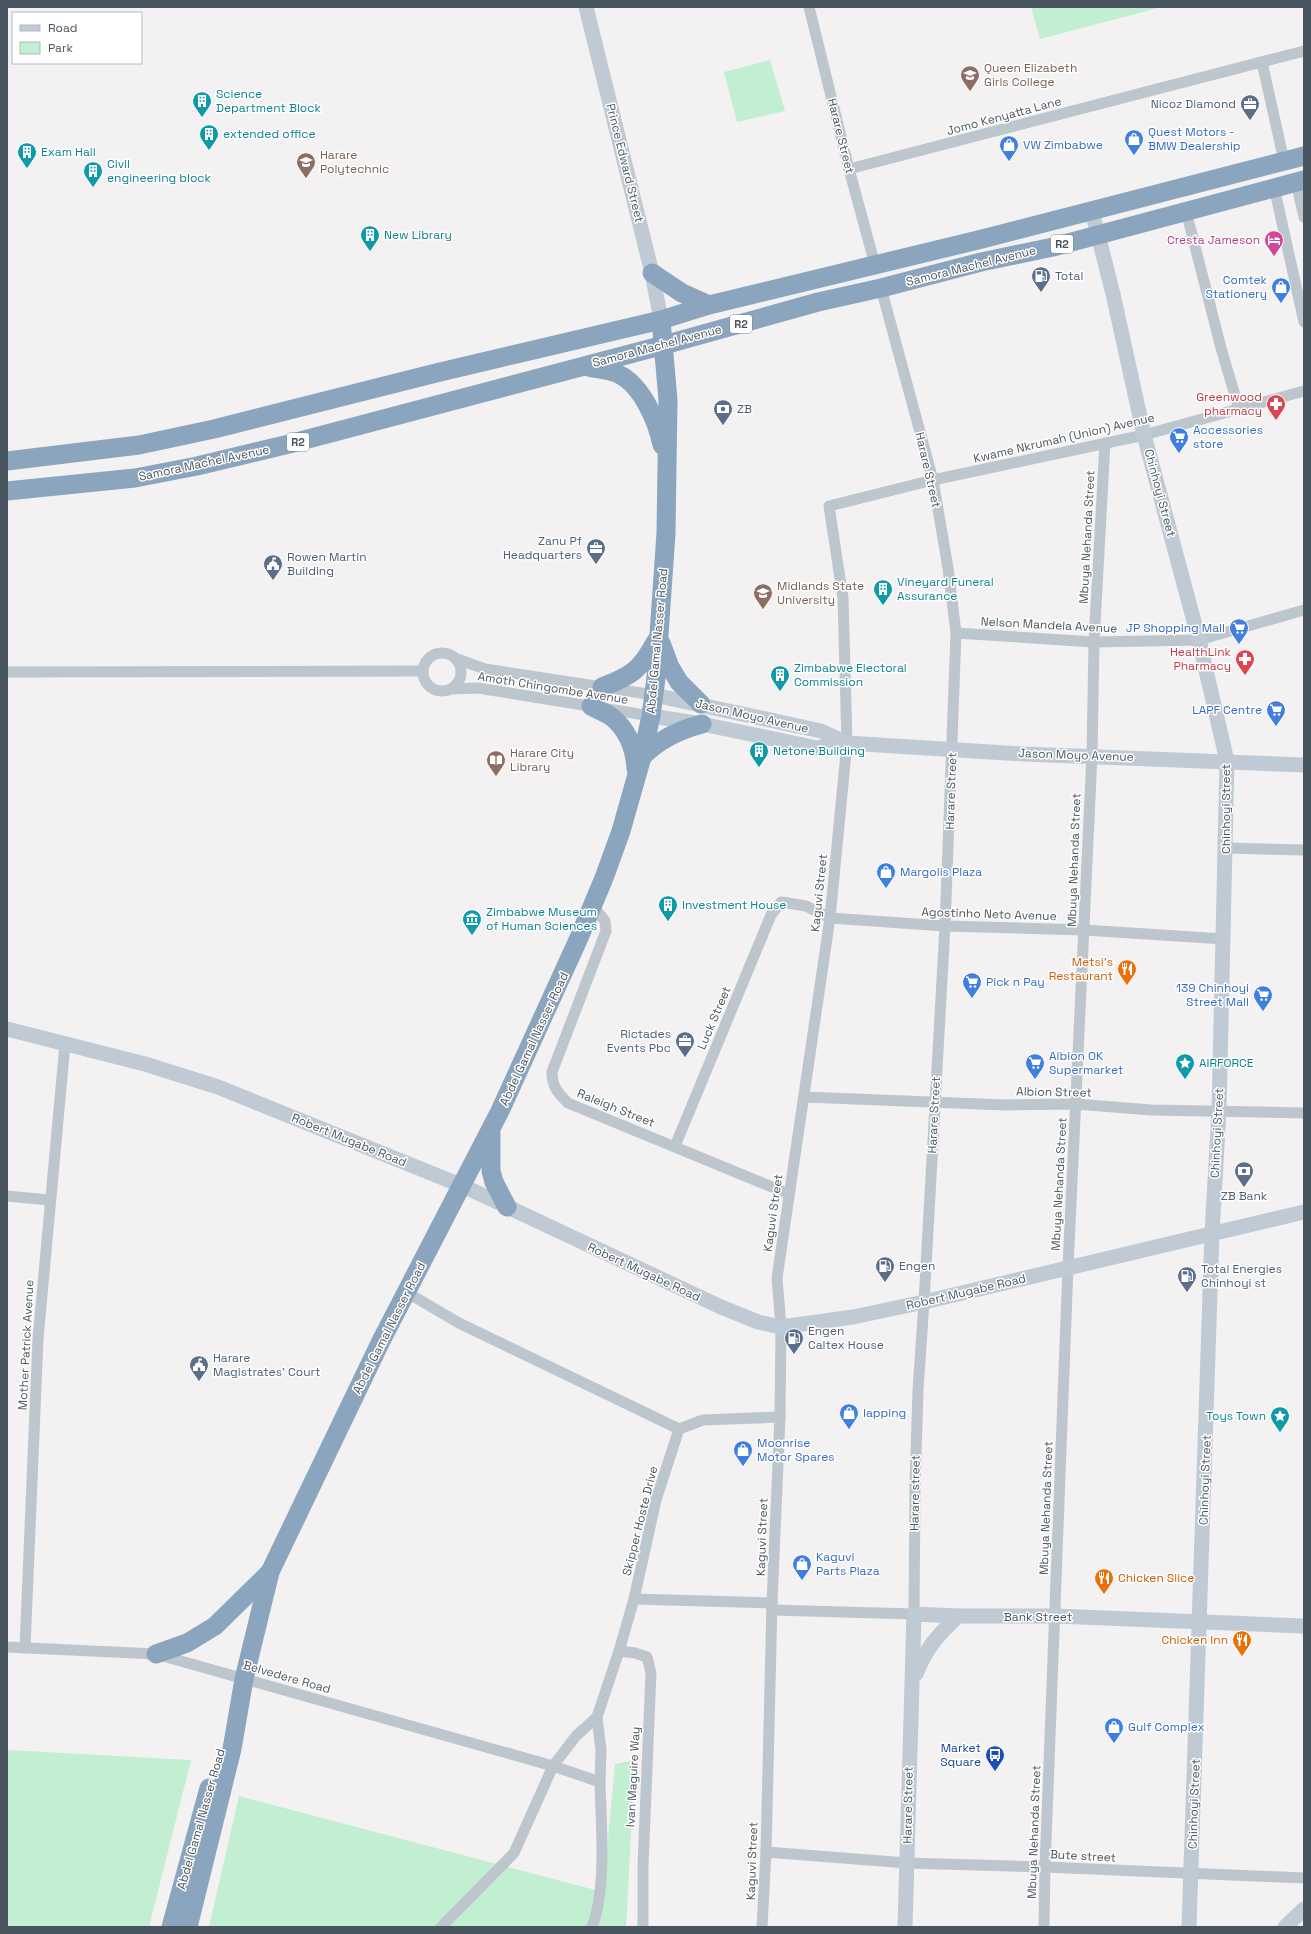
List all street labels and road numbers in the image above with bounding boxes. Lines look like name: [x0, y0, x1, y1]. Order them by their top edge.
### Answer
street label: Jomo Kenyatta Lane: [945, 93, 1063, 139]
street label: Harare Street: [824, 97, 858, 175]
street label: Prince Edward Street: [602, 102, 648, 224]
road number: R2: [1051, 235, 1073, 253]
street label: Samora Machel Avenue: [904, 242, 1038, 290]
road number: R2: [730, 315, 752, 333]
street label: Samora Machel Avenue: [591, 321, 723, 371]
street label: Kwame Nkrumah (Union) Avenue: [972, 409, 1156, 467]
street label: Harare Street: [912, 431, 944, 509]
road number: R2: [287, 433, 309, 451]
street label: Samora Machel Avenue: [137, 441, 271, 485]
street label: Chinhoyi Street: [1141, 447, 1179, 539]
street label: Mbuya Nehanda Street: [1076, 470, 1098, 604]
street label: Abdel Gamal Nasser Road: [643, 568, 671, 714]
street label: Nelson Mandela Avenue: [980, 613, 1118, 637]
street label: Amoth Chingombe Avenue: [477, 668, 629, 708]
street label: Jason Moyo Avenue: [694, 695, 810, 737]
street label: Jason Moyo Avenue: [1018, 745, 1134, 765]
street label: Harare Street: [942, 752, 960, 830]
street label: Chinhoyi Street: [1218, 764, 1234, 854]
street label: Mbuya Nehanda Street: [1064, 793, 1084, 927]
street label: Kaguvi Street: [807, 853, 831, 933]
street label: Agostinho Neto Avenue: [921, 904, 1057, 924]
street label: Abdel Gamal Nasser Road: [496, 970, 572, 1108]
street label: Luck Street: [694, 984, 734, 1052]
street label: Harare Street: [924, 1076, 944, 1154]
street label: Albion Street: [1016, 1083, 1092, 1101]
street label: Raleigh Street: [575, 1085, 657, 1131]
street label: Chinhoyi Street: [1207, 1088, 1227, 1178]
street label: Robert Mugabe Road: [289, 1110, 409, 1170]
street label: Mbuya Nehanda Street: [1048, 1117, 1070, 1251]
street label: Kaguvi Street: [760, 1173, 786, 1253]
street label: Robert Mugabe Road: [585, 1239, 703, 1305]
street label: Abdel Gamal Nasser Road: [349, 1259, 429, 1397]
street label: Robert Mugabe Road: [904, 1270, 1028, 1314]
street label: Mother Patrick Avenue: [15, 1279, 37, 1411]
street label: Chinhoyi Street: [1195, 1435, 1215, 1525]
street label: Mbuya Nehanda Street: [1036, 1441, 1056, 1575]
street label: Harare street: [906, 1455, 924, 1531]
street label: Skipper Hoste Drive: [619, 1464, 661, 1578]
street label: Kaguvi Street: [753, 1498, 771, 1576]
street label: Bank Street: [1004, 1609, 1072, 1625]
street label: Belvedere Road: [241, 1657, 333, 1697]
street label: Ivan Maguire Way: [622, 1726, 644, 1828]
street label: Abdel Gamal Nasser Road: [173, 1747, 229, 1891]
street label: Chinhoyi Street: [1184, 1759, 1204, 1849]
street label: Mbuya Nehanda Street: [1024, 1765, 1044, 1899]
street label: Harare Street: [899, 1766, 917, 1844]
street label: Kaguvi Street: [743, 1822, 761, 1900]
street label: Bute street: [1049, 1846, 1117, 1866]

